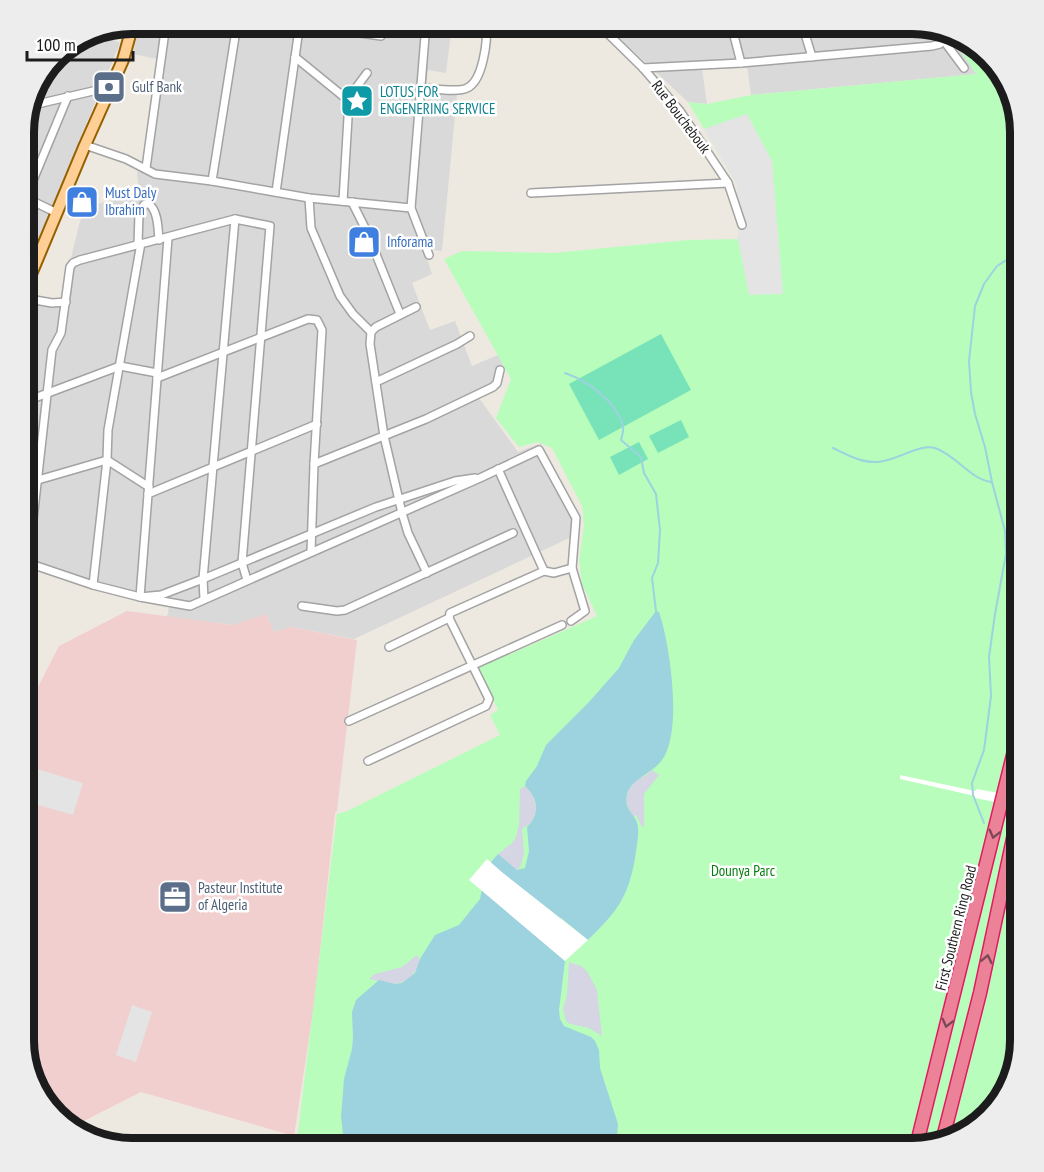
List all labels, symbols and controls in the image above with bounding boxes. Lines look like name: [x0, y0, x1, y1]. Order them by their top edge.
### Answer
scale bar: [27, 24, 134, 62]
text: 100 m: [36, 33, 76, 56]
bank icon: Gulf Bank: [91, 69, 127, 105]
street label: Rue Bouchebouk: [648, 76, 715, 157]
place label: Gulf Bank: [132, 77, 182, 96]
place label: LOTUS FOR ENGENERING SERVICE: [380, 82, 495, 118]
place icon: LOTUS FOR ENGENERING SERVICE: [339, 83, 375, 119]
place label: Must Daly Ibrahim: [105, 183, 157, 219]
shop icon: Must Daly Ibrahim: [64, 184, 100, 220]
shop icon: Inforama: [346, 224, 382, 260]
place label: Inforama: [387, 232, 433, 251]
one-way arrow: [988, 829, 1001, 839]
park label: Dounya Parc: [711, 861, 776, 880]
street label: First Southern Ring Road: [931, 863, 980, 992]
place label: Pasteur Institute of Algeria: [198, 878, 283, 914]
office icon: Pasteur Institute of Algeria: [157, 879, 193, 915]
one-way arrow: [980, 954, 993, 964]
one-way arrow: [942, 1018, 955, 1028]

